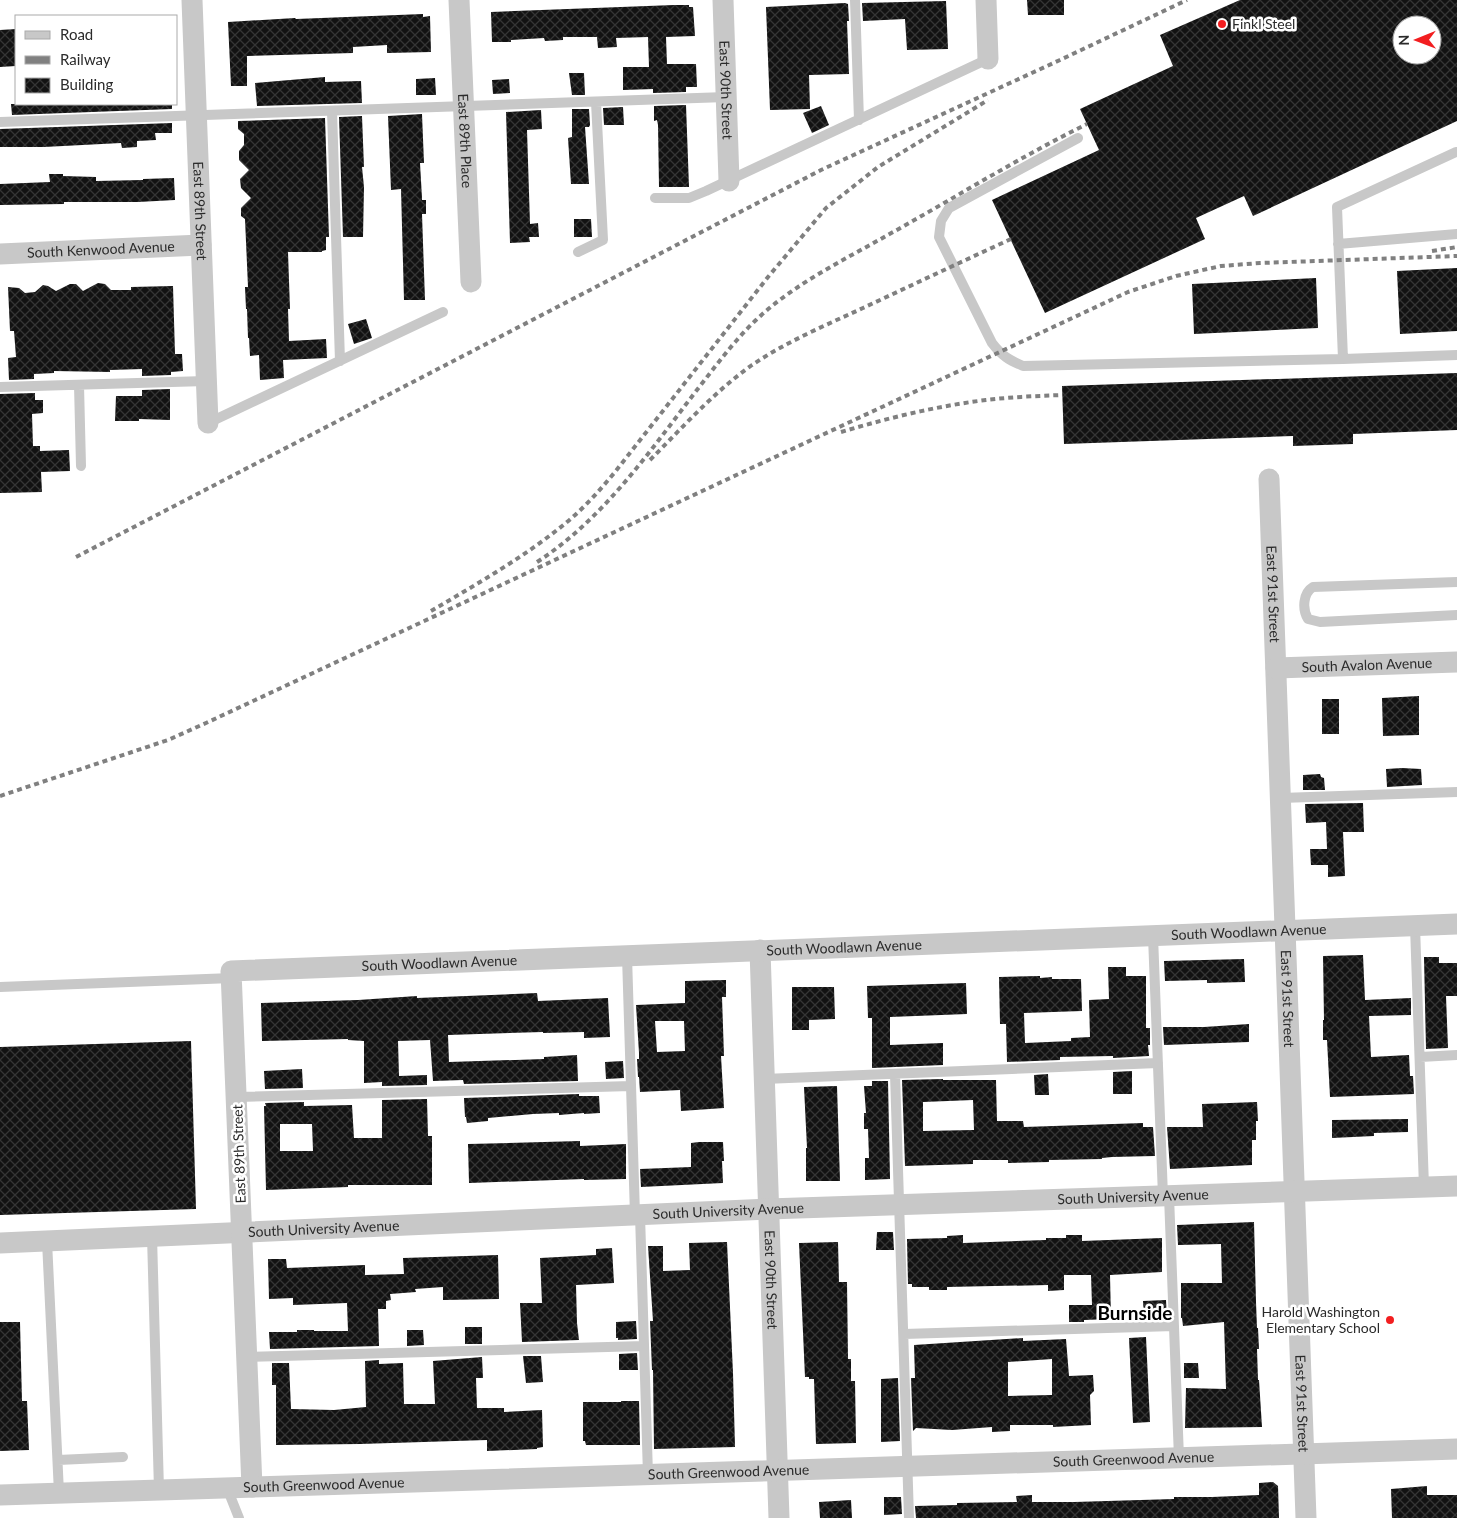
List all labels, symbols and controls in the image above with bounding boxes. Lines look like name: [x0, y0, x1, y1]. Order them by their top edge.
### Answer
legend: [15, 15, 178, 105]
place label: Finkl Steel: [1232, 15, 1295, 32]
north arrow: [1392, 15, 1442, 65]
marker: Finkl Steel: [1216, 18, 1228, 30]
text: Road: [60, 25, 93, 43]
text: N: [1395, 35, 1412, 46]
street label: East 90th Street: [716, 40, 737, 140]
text: Railway: [60, 50, 111, 68]
text: Building: [60, 75, 113, 93]
street label: East 89th Place: [455, 93, 476, 189]
street label: East 89th Street: [190, 161, 211, 261]
street label: South Kenwood Avenue: [27, 237, 175, 261]
street label: East 91st Street: [1263, 545, 1284, 643]
street label: South Avalon Avenue: [1301, 654, 1433, 675]
street label: South Woodlawn Avenue: [1171, 920, 1327, 943]
street label: South Woodlawn Avenue: [766, 936, 922, 958]
street label: East 91st Street: [1278, 950, 1298, 1048]
street label: South Woodlawn Avenue: [361, 951, 517, 974]
street label: East 89th Street: [228, 1104, 249, 1204]
street label: South University Avenue: [1057, 1185, 1209, 1207]
street label: South University Avenue: [652, 1199, 804, 1222]
street label: South University Avenue: [248, 1216, 400, 1240]
street label: East 90th Street: [761, 1230, 782, 1330]
district label: Burnside: [1098, 1301, 1172, 1324]
place label: Harold Washington Elementary School: [1262, 1303, 1380, 1336]
marker: Harold Washington Elementary School: [1384, 1314, 1396, 1326]
street label: East 91st Street: [1292, 1354, 1313, 1452]
street label: South Greenwood Avenue: [1052, 1448, 1214, 1470]
street label: South Greenwood Avenue: [648, 1460, 810, 1483]
street label: South Greenwood Avenue: [243, 1473, 405, 1495]

